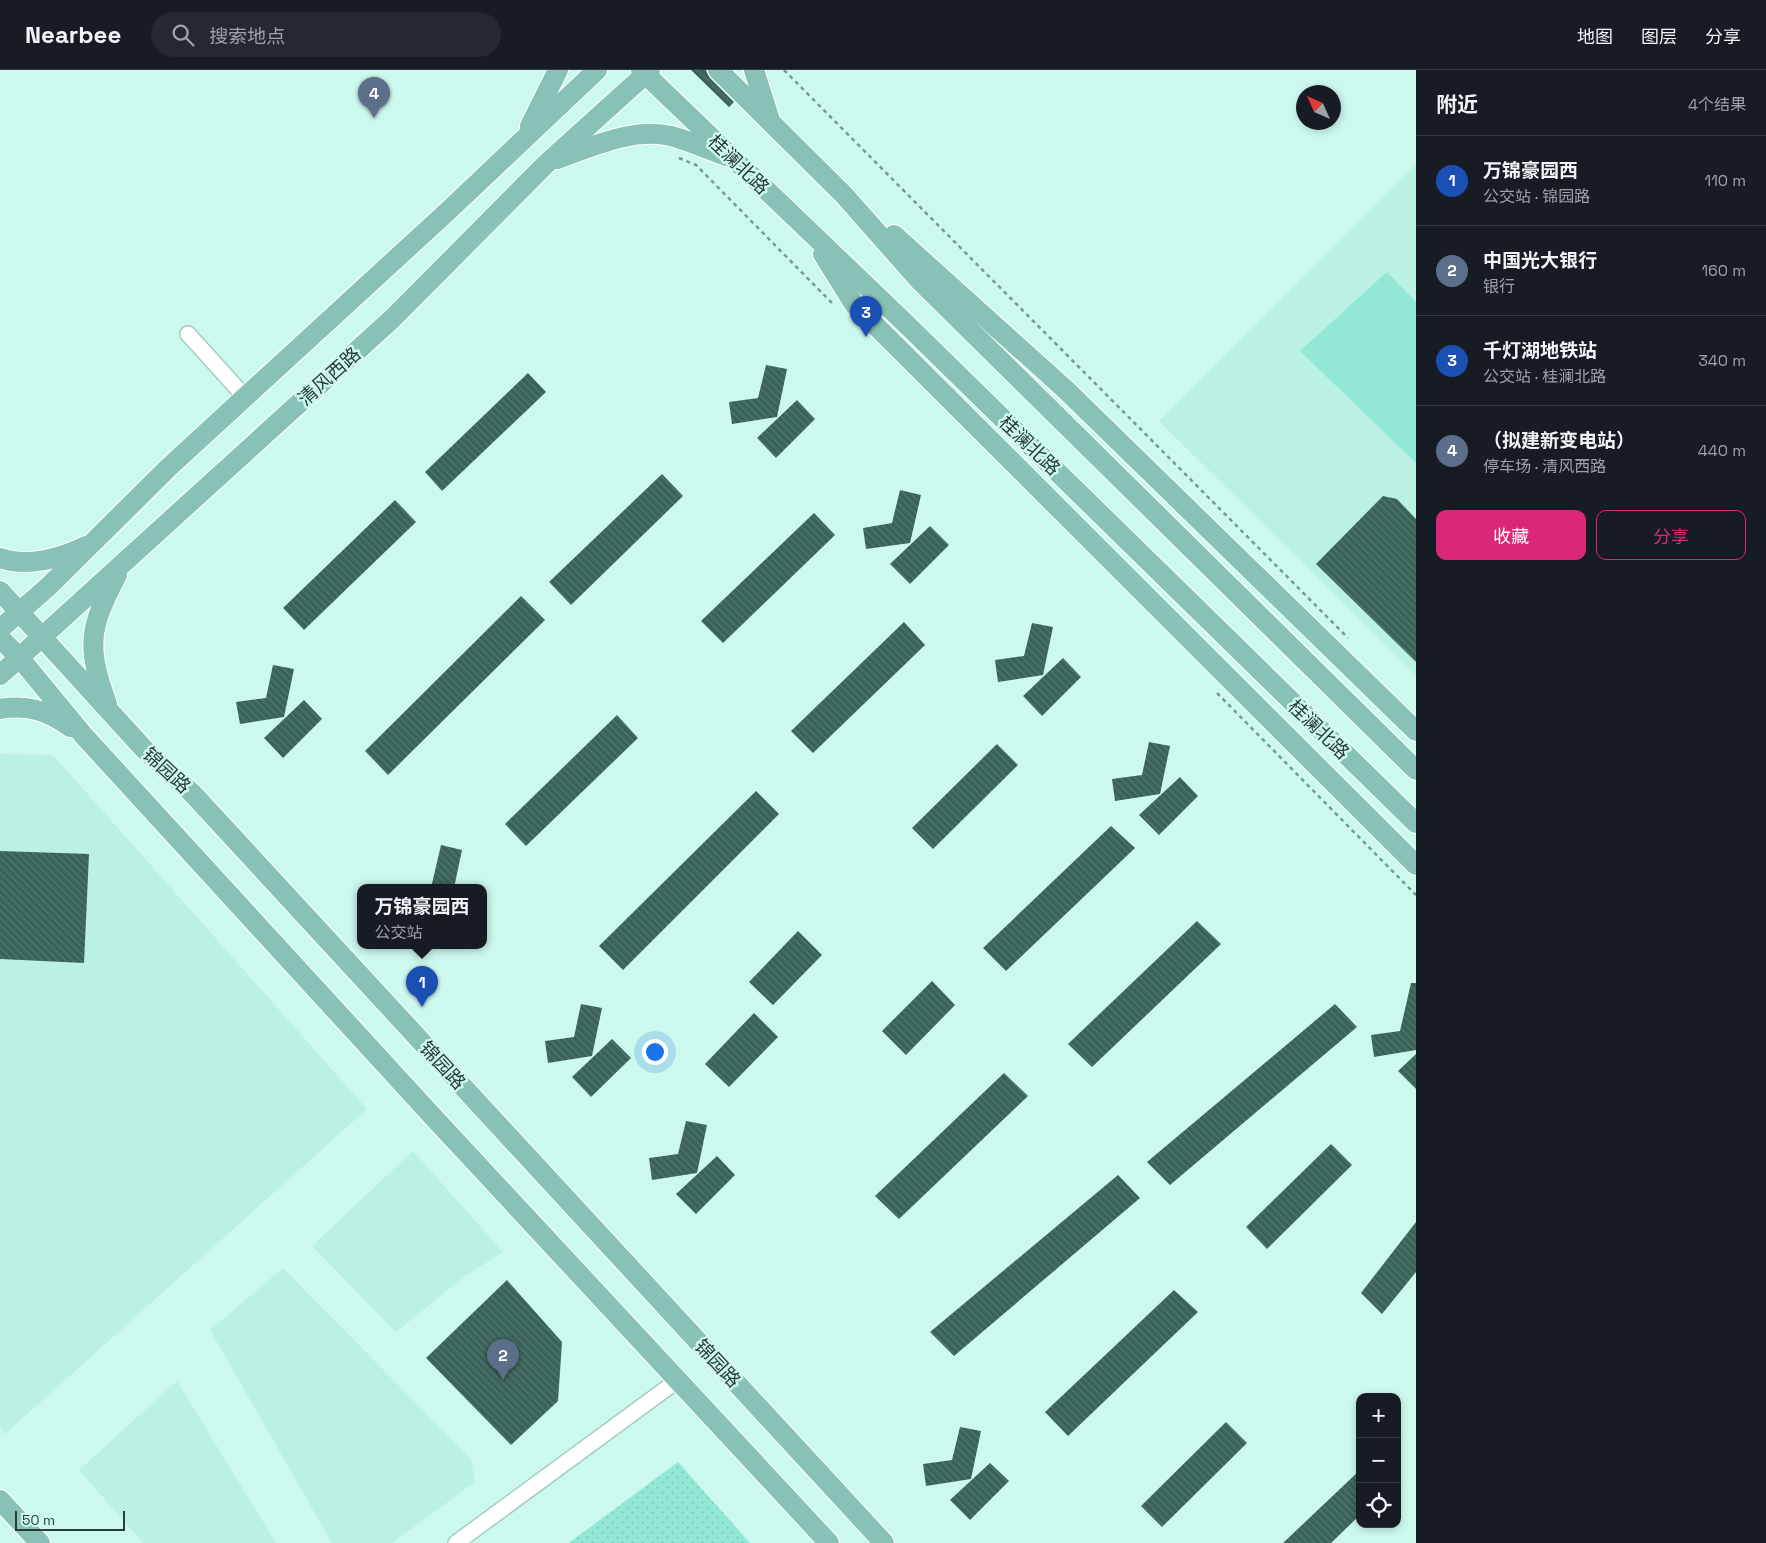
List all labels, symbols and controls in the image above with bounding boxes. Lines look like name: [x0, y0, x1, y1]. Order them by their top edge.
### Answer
search box: [151, 12, 501, 57]
text: Nearbee: [25, 19, 121, 50]
icon: search: [169, 21, 197, 49]
text: 搜索地点: [209, 24, 285, 49]
text: 地图: [1577, 25, 1613, 48]
text: 图层: [1641, 25, 1677, 48]
text: 分享: [1705, 25, 1741, 48]
pin: 4: [358, 77, 390, 118]
north arrow: [1296, 85, 1341, 130]
text: 附近: [1436, 91, 1478, 118]
text: 4个结果: [1688, 94, 1746, 115]
street label: 桂澜北路: [703, 129, 775, 200]
text: 万锦豪园西: [1483, 158, 1578, 183]
text: 1: [1448, 170, 1456, 191]
text: 110 m: [1704, 170, 1746, 191]
text: 公交站 · 锦园路: [1483, 186, 1590, 207]
text: 中国光大银行: [1483, 248, 1597, 273]
text: 2: [1447, 260, 1457, 281]
text: 160 m: [1701, 260, 1746, 281]
text: 银行: [1483, 276, 1515, 297]
pin: 3: [850, 296, 882, 337]
text: 千灯湖地铁站: [1483, 338, 1597, 363]
street label: 清风西路: [293, 342, 366, 411]
text: 3: [1447, 350, 1457, 371]
text: 340 m: [1698, 350, 1746, 371]
text: 公交站 · 桂澜北路: [1483, 366, 1606, 387]
street label: 桂澜北路: [994, 410, 1066, 481]
text: （拟建新变电站）: [1483, 428, 1635, 453]
text: 4: [1447, 440, 1457, 461]
text: 440 m: [1698, 440, 1746, 461]
text: 停车场 · 清风西路: [1483, 456, 1606, 477]
button: 收藏: [1436, 510, 1586, 560]
button: 分享: [1596, 510, 1746, 560]
street label: 桂澜北路: [1283, 694, 1355, 765]
street label: 锦园路: [137, 742, 196, 799]
popup: [357, 884, 487, 949]
text: 万锦豪园西: [374, 894, 470, 919]
text: 公交站: [374, 922, 423, 943]
pin: 1: [406, 966, 438, 1007]
street label: 锦园路: [414, 1036, 471, 1095]
your location: [642, 1039, 668, 1065]
street label: 锦园路: [689, 1334, 746, 1393]
pin: 2: [487, 1339, 519, 1380]
map controls: [1356, 1393, 1401, 1528]
button: +: [1356, 1393, 1401, 1438]
button: −: [1356, 1438, 1401, 1483]
button: locate: [1356, 1483, 1401, 1528]
scale bar: [15, 1508, 125, 1531]
text: 50 m: [22, 1511, 55, 1529]

